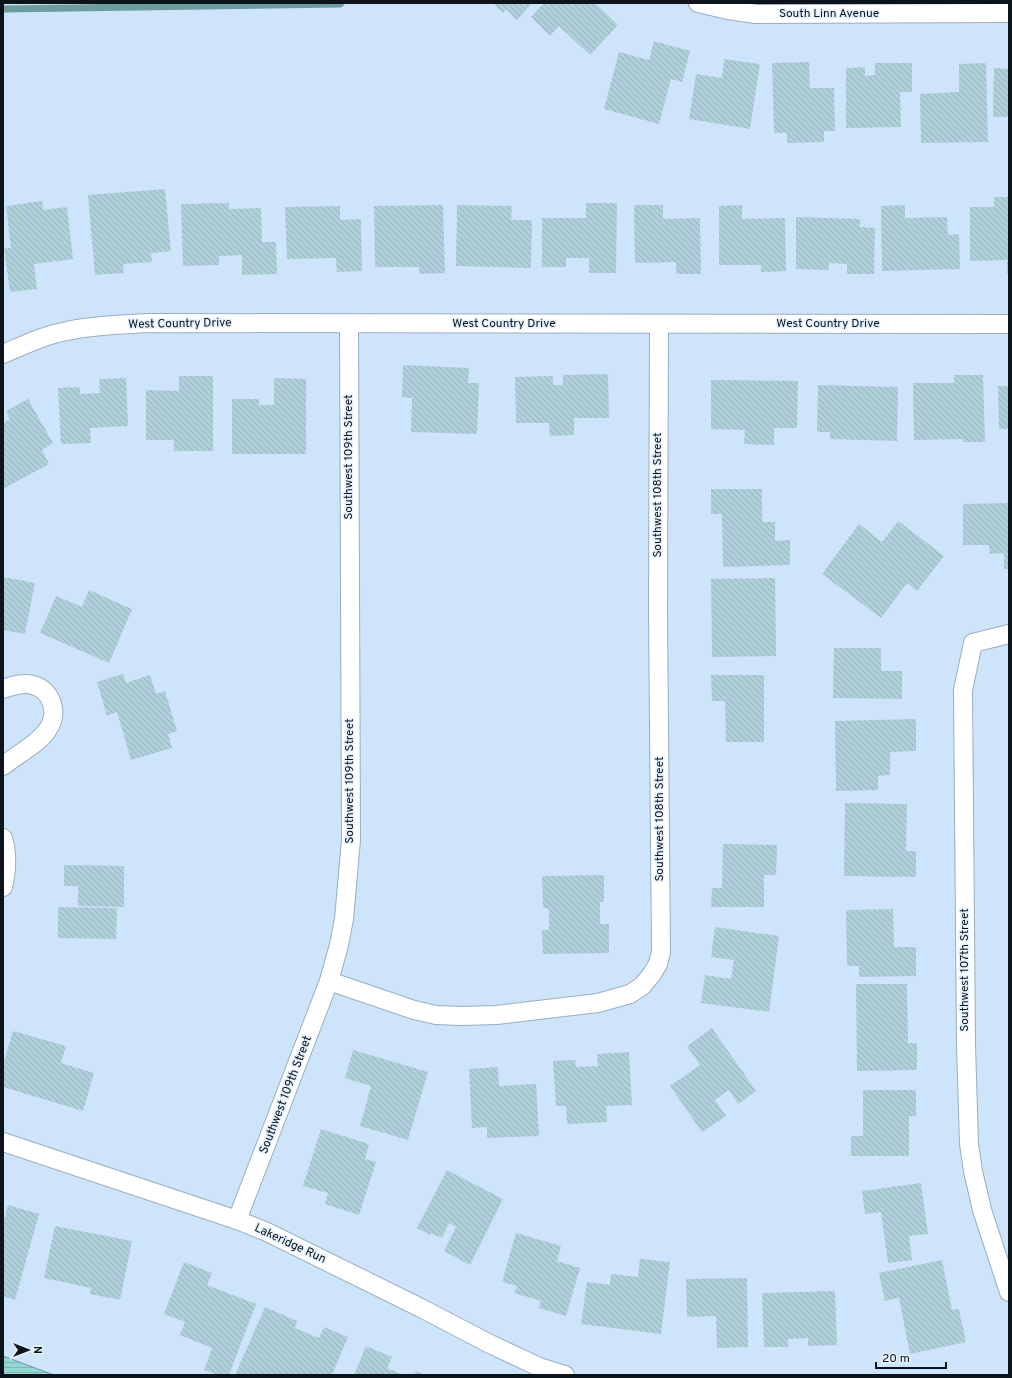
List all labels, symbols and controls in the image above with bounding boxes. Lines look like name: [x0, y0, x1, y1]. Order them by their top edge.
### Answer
street label: South Linn Avenue: [779, 6, 879, 22]
street label: West Country Drive: [128, 315, 232, 333]
street label: West Country Drive: [452, 316, 556, 332]
street label: West Country Drive: [776, 316, 880, 332]
street label: Southwest 109th Street: [341, 394, 357, 520]
street label: Southwest 108th Street: [650, 432, 666, 558]
street label: Southwest 109th Street: [342, 718, 358, 844]
street label: Southwest 108th Street: [652, 756, 668, 882]
street label: Southwest 107th Street: [957, 908, 973, 1032]
street label: Southwest 109th Street: [256, 1034, 316, 1156]
street label: Lakeridge Run: [252, 1220, 328, 1268]
north arrow: [8, 1330, 48, 1370]
scale bar: [876, 1344, 946, 1370]
text: N: [30, 1346, 44, 1354]
text: 20 m: [882, 1351, 910, 1367]

